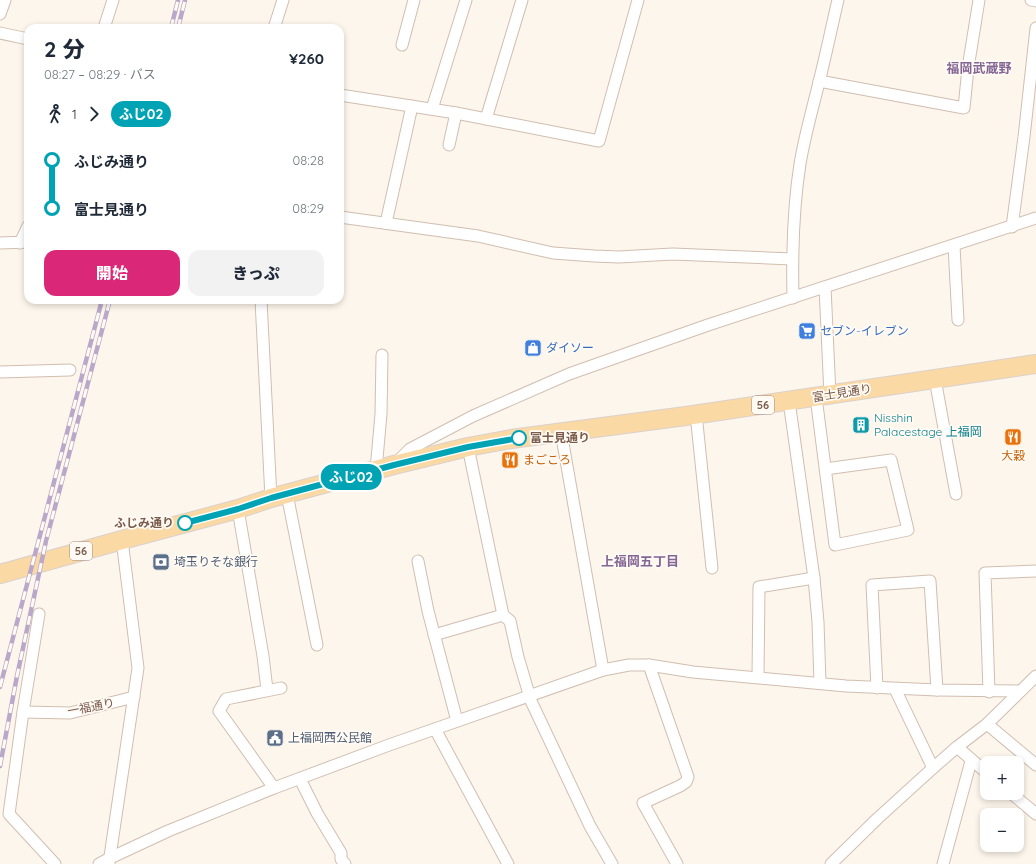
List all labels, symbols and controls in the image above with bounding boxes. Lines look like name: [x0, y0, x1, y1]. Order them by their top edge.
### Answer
text: 2 分: [44, 35, 85, 63]
text: ¥260: [289, 49, 324, 68]
district label: 福岡武蔵野: [946, 60, 1012, 76]
text: 08:27 – 08:29 · バス: [44, 66, 156, 82]
icon: walk: [44, 103, 66, 125]
icon: forward: [83, 103, 105, 125]
text: ふじ02: [119, 105, 163, 123]
text: 1: [72, 106, 77, 122]
text: ふじみ通り: [74, 152, 149, 171]
text: 08:28: [293, 152, 324, 168]
text: 富士見通り: [74, 200, 149, 219]
text: 08:29: [292, 200, 324, 216]
button: 開始: [44, 250, 180, 296]
button: きっぷ: [188, 250, 324, 296]
supermarket icon: セブン-イレブン: [797, 321, 817, 341]
place label: セブン-イレブン: [820, 323, 909, 338]
shop icon: ダイソー: [523, 338, 543, 358]
place label: ダイソー: [546, 340, 594, 355]
street label: 富士見通り: [811, 380, 873, 405]
road number: 56: [752, 396, 774, 414]
place label: Nisshin Palacestage 上福岡: [874, 410, 982, 439]
building icon: Nisshin Palacestage 上福岡: [851, 415, 871, 435]
restaurant icon: 大穀: [1003, 427, 1023, 447]
marker: 富士見通り: [511, 430, 527, 446]
place label: 富士見通り: [530, 430, 590, 445]
place label: 大穀: [1001, 448, 1025, 463]
restaurant icon: まごころ: [500, 450, 520, 470]
place label: まごころ: [523, 452, 571, 467]
line badge: ふじ02: [323, 464, 379, 490]
text: ふじ02: [329, 468, 373, 486]
place label: ふじみ通り: [114, 515, 174, 530]
marker: ふじみ通り: [177, 515, 193, 531]
road number: 56: [70, 542, 92, 560]
bank icon: 埼玉りそな銀行: [151, 552, 171, 572]
district label: 上福岡五丁目: [601, 553, 679, 569]
place label: 埼玉りそな銀行: [174, 554, 258, 569]
street label: 一福通り: [66, 695, 116, 718]
public building icon: 上福岡西公民館: [265, 728, 285, 748]
place label: 上福岡西公民館: [288, 730, 372, 745]
map controls: [980, 756, 1024, 852]
button: +: [980, 756, 1024, 800]
button: −: [980, 808, 1024, 852]

